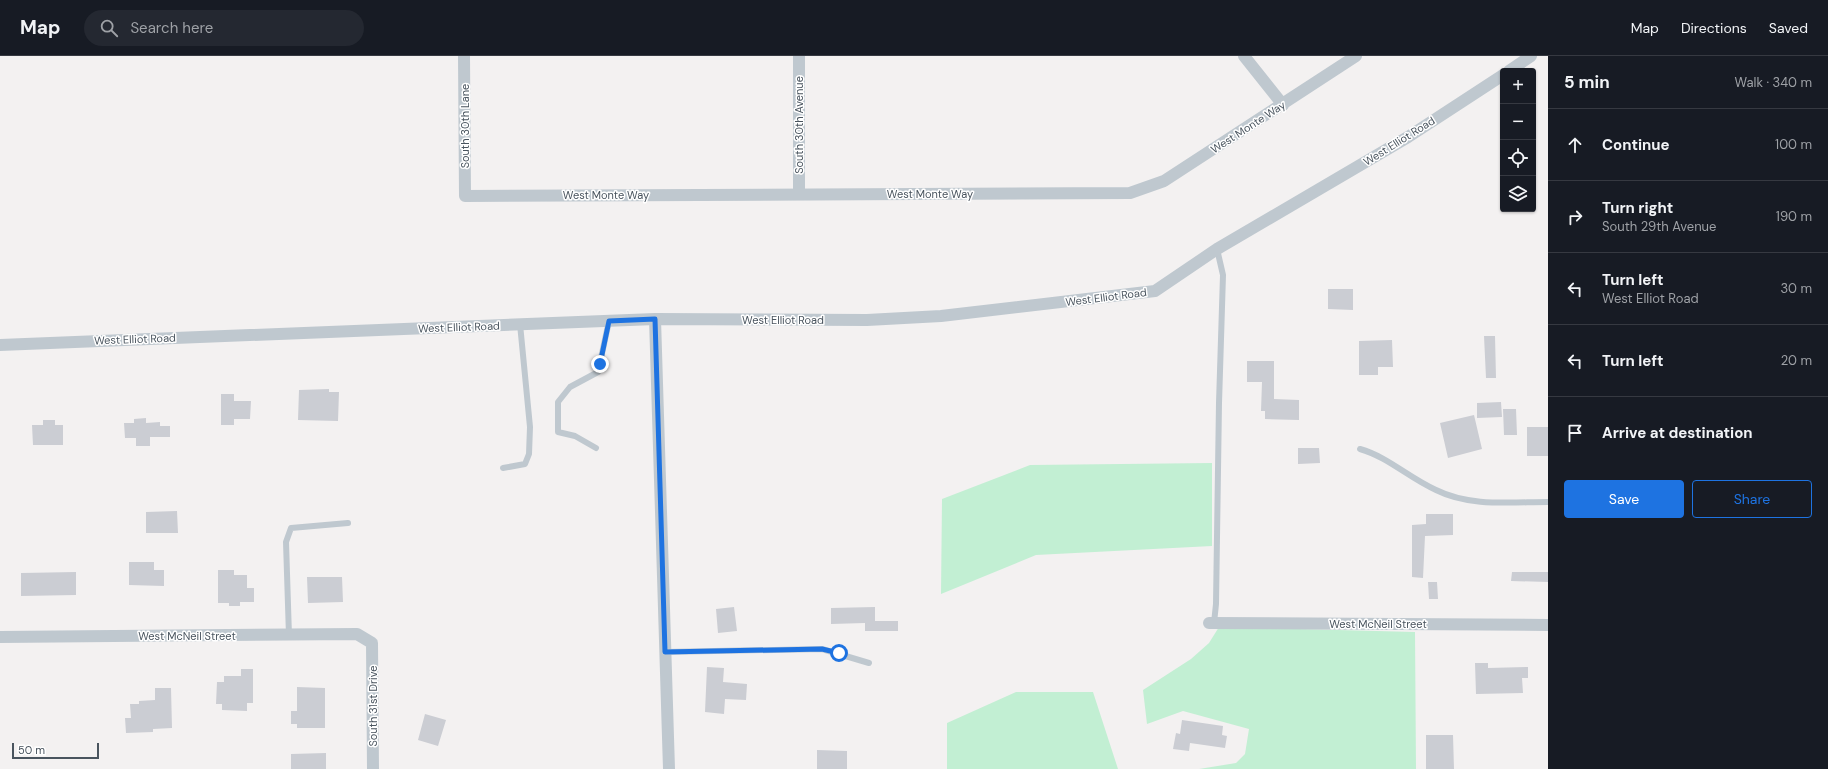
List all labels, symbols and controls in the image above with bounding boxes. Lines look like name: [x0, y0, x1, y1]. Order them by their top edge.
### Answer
search box: [84, 10, 364, 46]
text: Map: [20, 15, 60, 40]
icon: search: [98, 17, 120, 39]
text: Search here: [130, 18, 213, 38]
text: Map: [1631, 19, 1659, 37]
text: Directions: [1681, 19, 1747, 37]
text: Saved: [1769, 19, 1808, 37]
map controls: [1500, 68, 1536, 212]
button: +: [1500, 68, 1536, 104]
text: 5 min: [1564, 71, 1610, 93]
text: Walk · 340 m: [1735, 74, 1812, 91]
street label: South 30th Avenue: [792, 76, 806, 174]
street label: South 30th Lane: [458, 84, 472, 168]
street label: West Monte Way: [1208, 98, 1288, 156]
button: −: [1500, 104, 1536, 140]
street label: West Elliot Road: [1361, 113, 1437, 169]
icon: ahead: [1564, 134, 1586, 156]
text: Continue: [1602, 135, 1670, 155]
text: 100 m: [1775, 136, 1812, 153]
button: locate: [1500, 140, 1536, 176]
button: layers: [1500, 176, 1536, 212]
street label: West Monte Way: [887, 187, 973, 201]
street label: West Monte Way: [563, 188, 649, 202]
text: Turn right: [1602, 198, 1673, 218]
icon: right: [1564, 206, 1586, 228]
text: 190 m: [1776, 208, 1812, 225]
text: South 29th Avenue: [1602, 218, 1716, 235]
text: Turn left: [1602, 270, 1663, 290]
icon: left: [1564, 278, 1586, 300]
text: 30 m: [1780, 280, 1812, 297]
street label: West Elliot Road: [1065, 285, 1148, 309]
text: West Elliot Road: [1602, 290, 1699, 307]
street label: West Elliot Road: [742, 313, 824, 327]
street label: West Elliot Road: [418, 319, 500, 335]
street label: West Elliot Road: [94, 331, 176, 347]
icon: left: [1564, 350, 1586, 372]
text: Turn left: [1602, 351, 1663, 371]
text: 20 m: [1781, 352, 1812, 369]
route end: [591, 355, 609, 373]
icon: arrive: [1564, 422, 1586, 444]
text: Arrive at destination: [1602, 423, 1753, 443]
button: Save: [1564, 480, 1684, 518]
button: Share: [1692, 480, 1812, 518]
street label: West McNeil Street: [1329, 617, 1427, 631]
street label: West McNeil Street: [138, 629, 236, 643]
route start: [830, 644, 848, 662]
street label: South 31st Drive: [366, 665, 380, 747]
scale bar: [12, 741, 99, 760]
text: 50 m: [18, 743, 45, 757]

